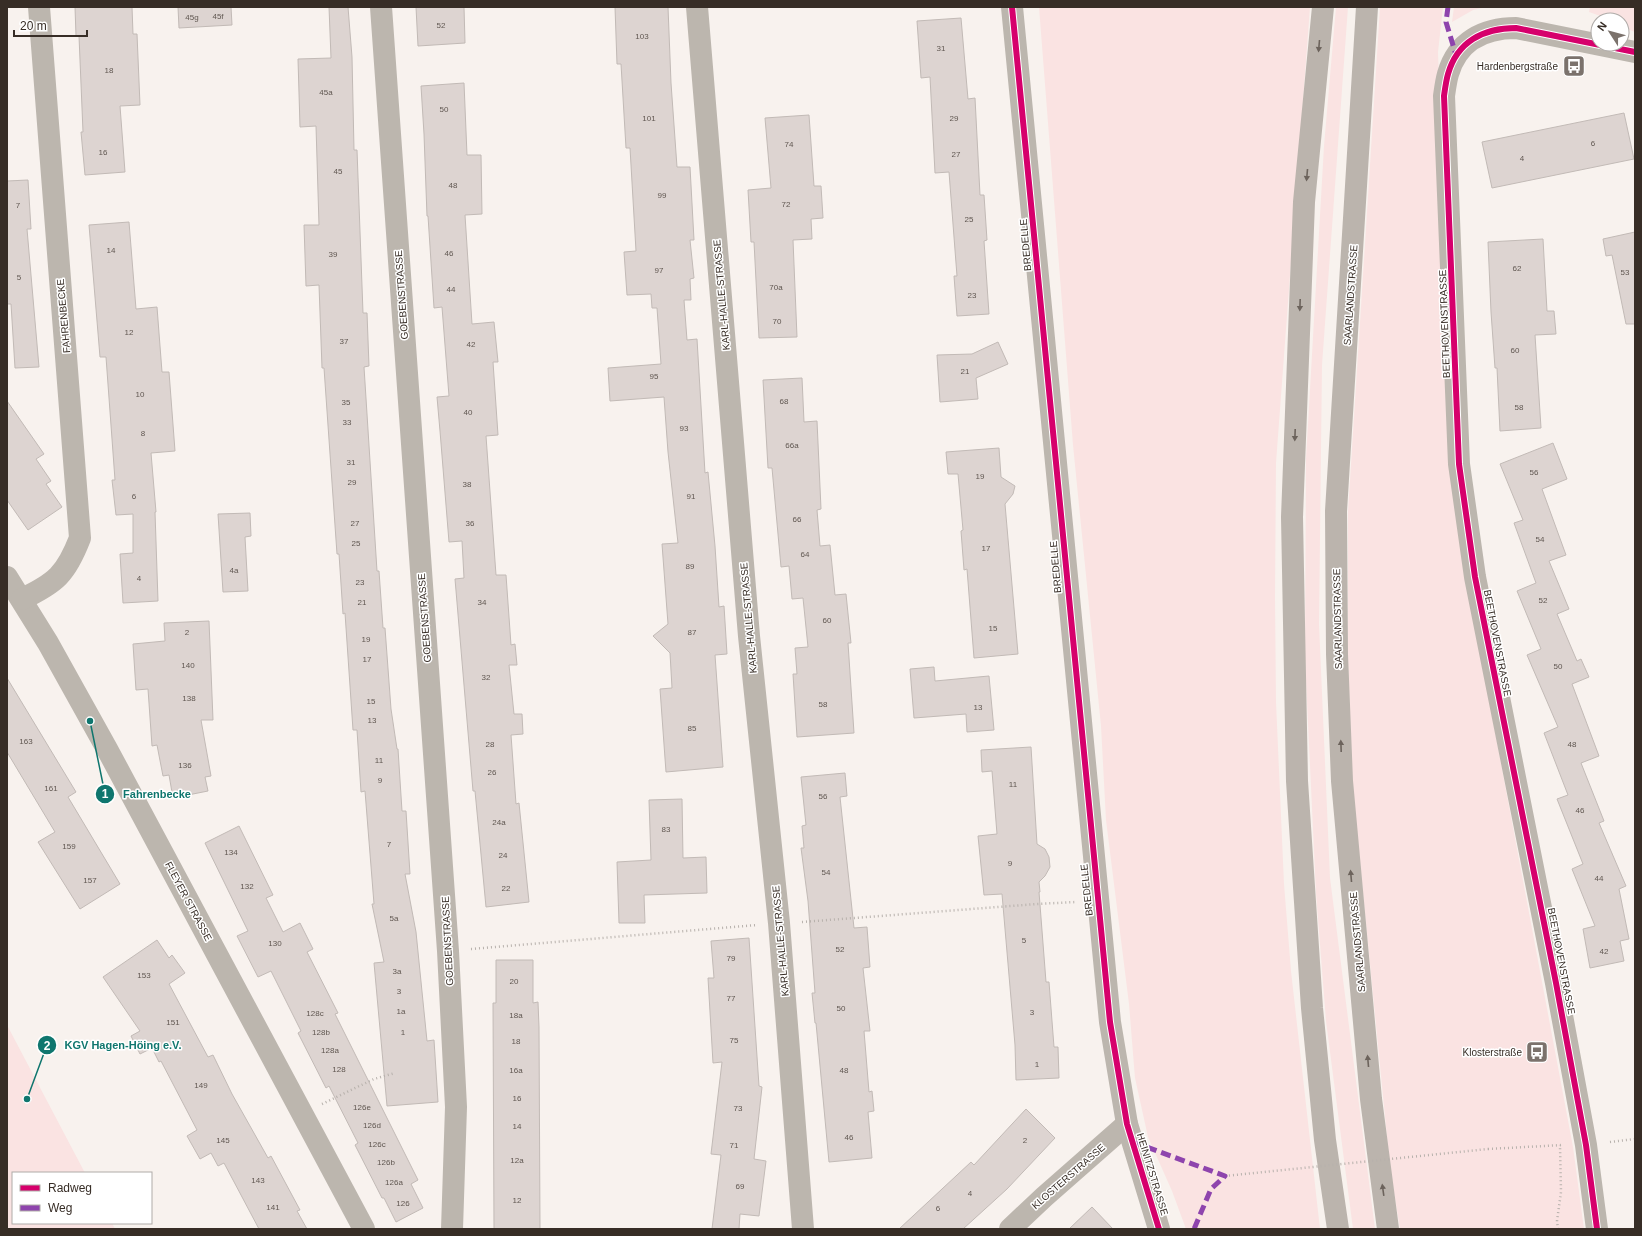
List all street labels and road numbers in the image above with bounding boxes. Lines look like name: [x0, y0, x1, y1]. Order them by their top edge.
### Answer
street label: BREDELLE: [1018, 218, 1033, 271]
street label: KARL-HALLE-STRASSE: [711, 239, 732, 351]
street label: SAARLANDSTRASSE: [1342, 244, 1360, 346]
street label: GOEBENSTRASSE: [393, 250, 410, 340]
street label: BEETHOVENSTRASSE: [1437, 269, 1452, 378]
street label: FAHRENBECKE: [55, 278, 72, 354]
street label: BREDELLE: [1048, 540, 1063, 593]
street label: KARL-HALLE-STRASSE: [738, 562, 759, 674]
street label: SAARLANDSTRASSE: [1331, 568, 1344, 669]
street label: GOEBENSTRASSE: [416, 573, 433, 663]
street label: BEETHOVENSTRASSE: [1482, 589, 1513, 698]
street label: FLEYER STRASSE: [163, 860, 214, 943]
street label: BREDELLE: [1078, 863, 1095, 917]
street label: KARL-HALLE-STRASSE: [770, 885, 791, 997]
street label: SAARLANDSTRASSE: [1348, 891, 1367, 993]
street label: GOEBENSTRASSE: [440, 896, 455, 986]
street label: BEETHOVENSTRASSE: [1546, 907, 1577, 1016]
street label: HEINITZSTRASSE: [1135, 1132, 1170, 1217]
street label: KLOSTERSTRASSE: [1029, 1141, 1107, 1211]

